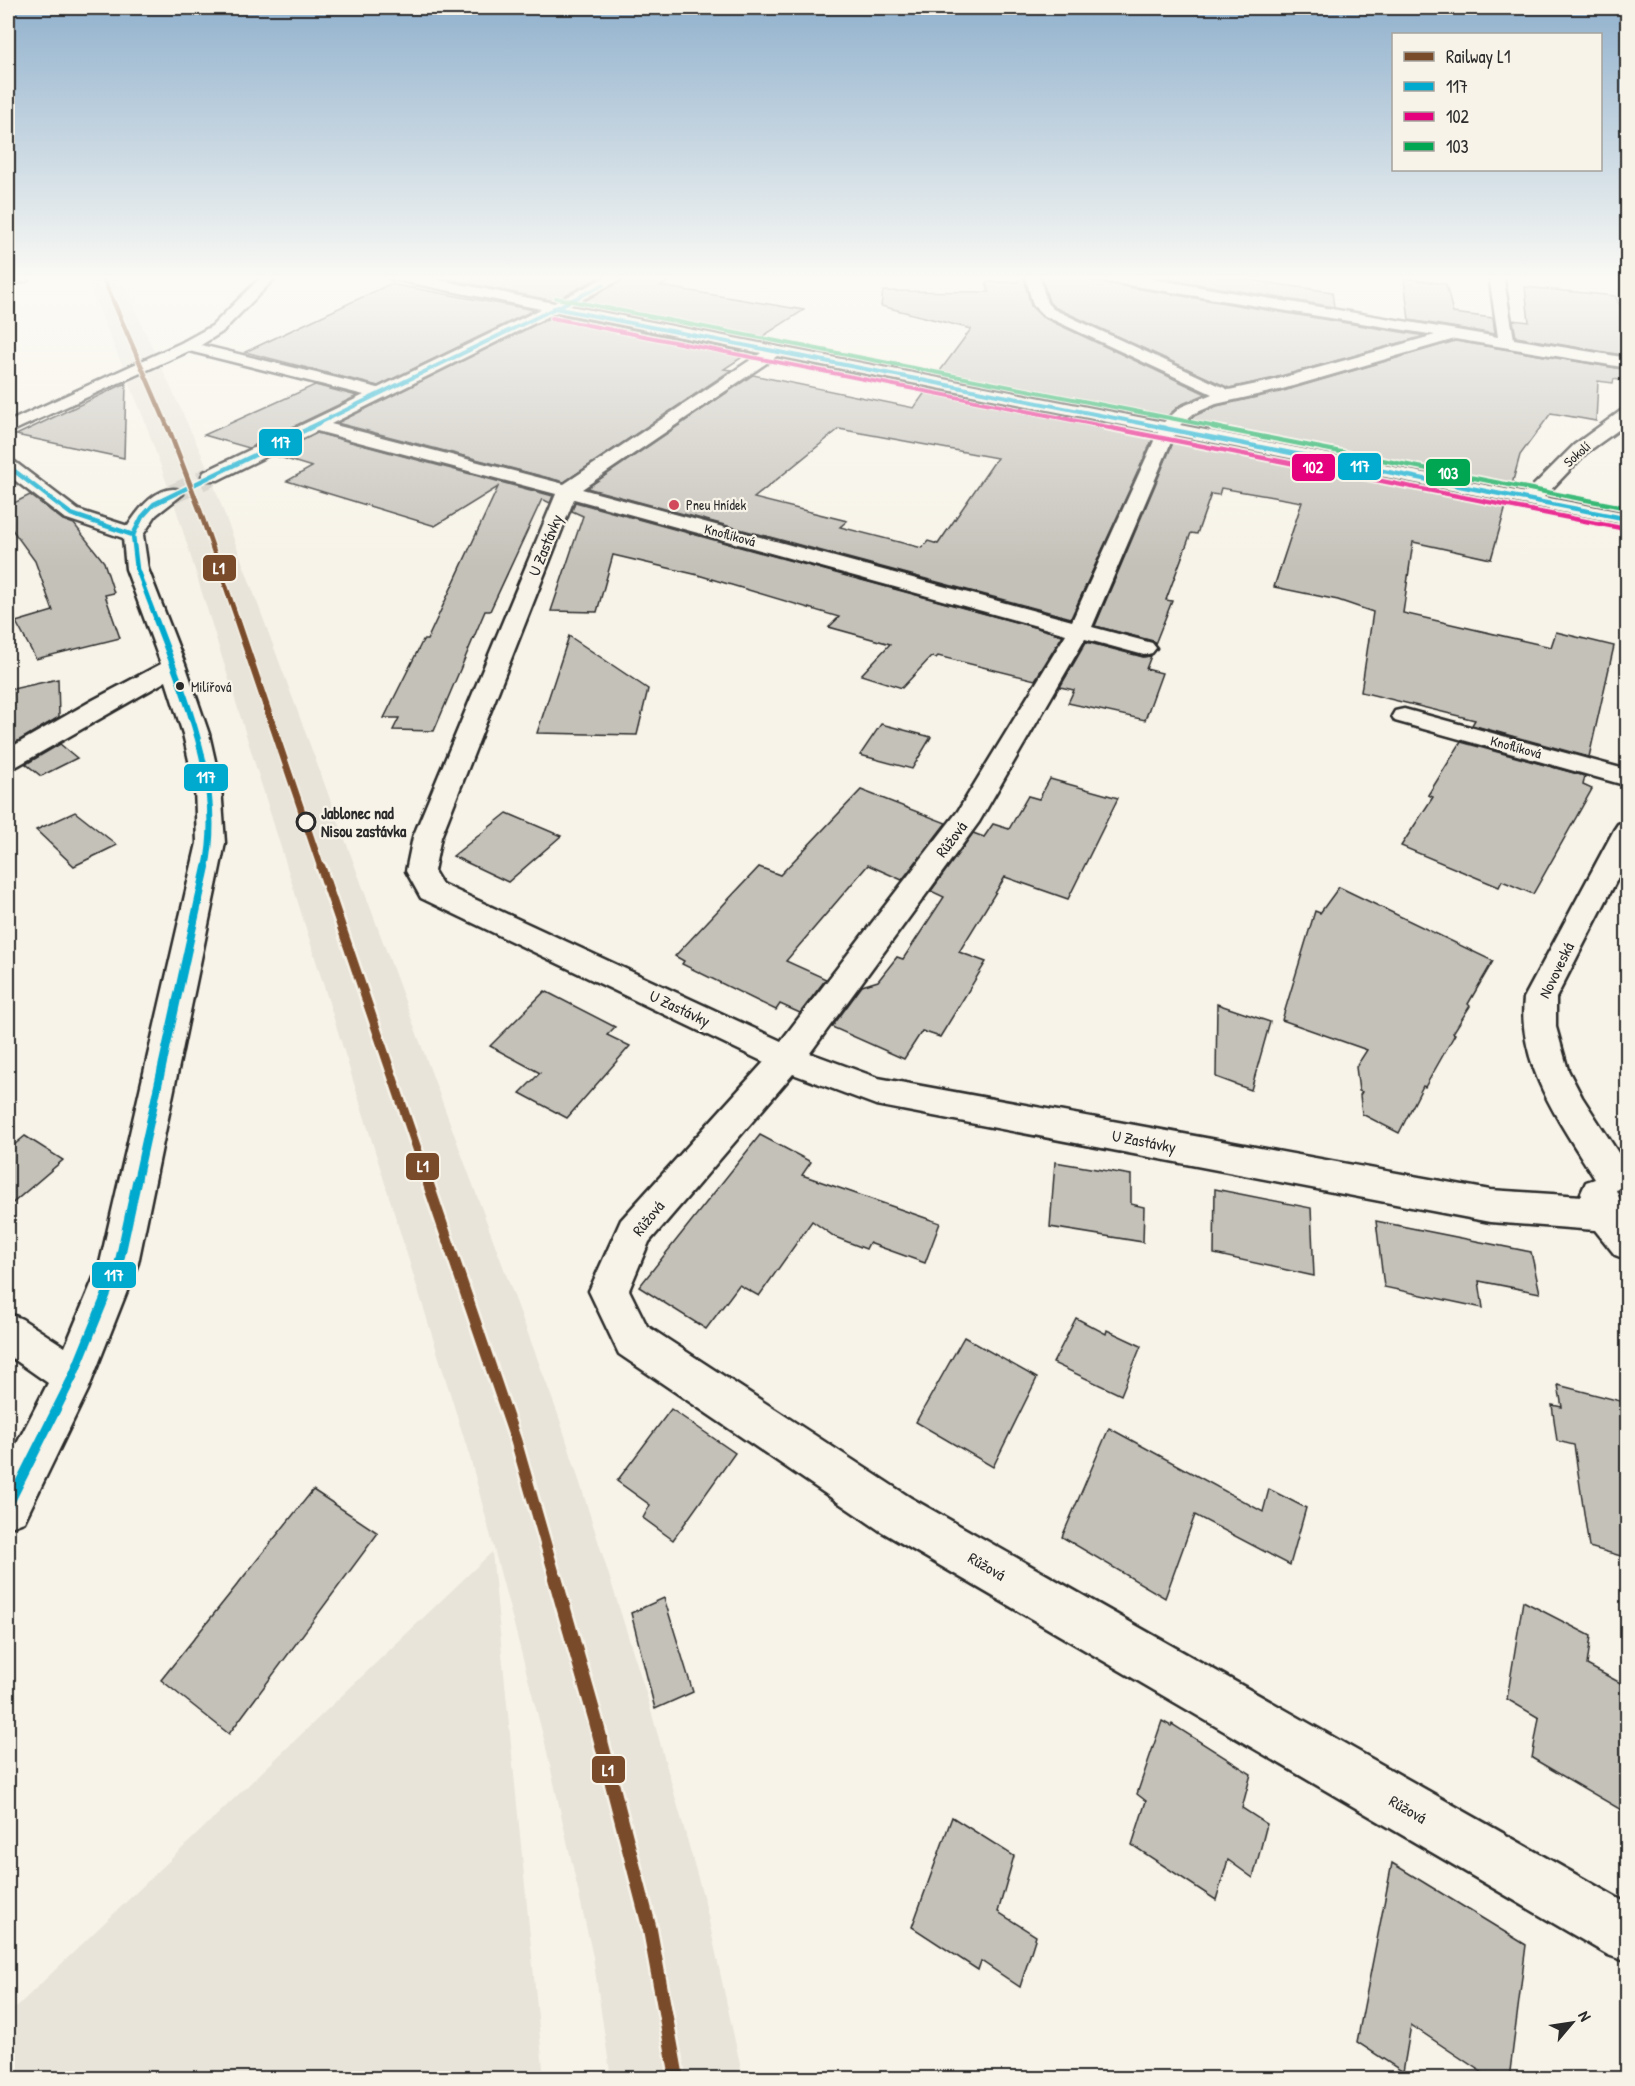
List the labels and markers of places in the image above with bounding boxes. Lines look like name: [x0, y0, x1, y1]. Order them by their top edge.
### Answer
place label: Pneu Hnídek: [686, 495, 747, 514]
marker: Pneu Hnídek: [667, 498, 681, 512]
place label: Milířová: [191, 677, 232, 696]
marker: Milířová: [174, 680, 186, 692]
place label: Jablonec nad Nisou zastávka: [321, 802, 407, 842]
marker: Jablonec nad Nisou zastávka: [296, 812, 316, 832]

